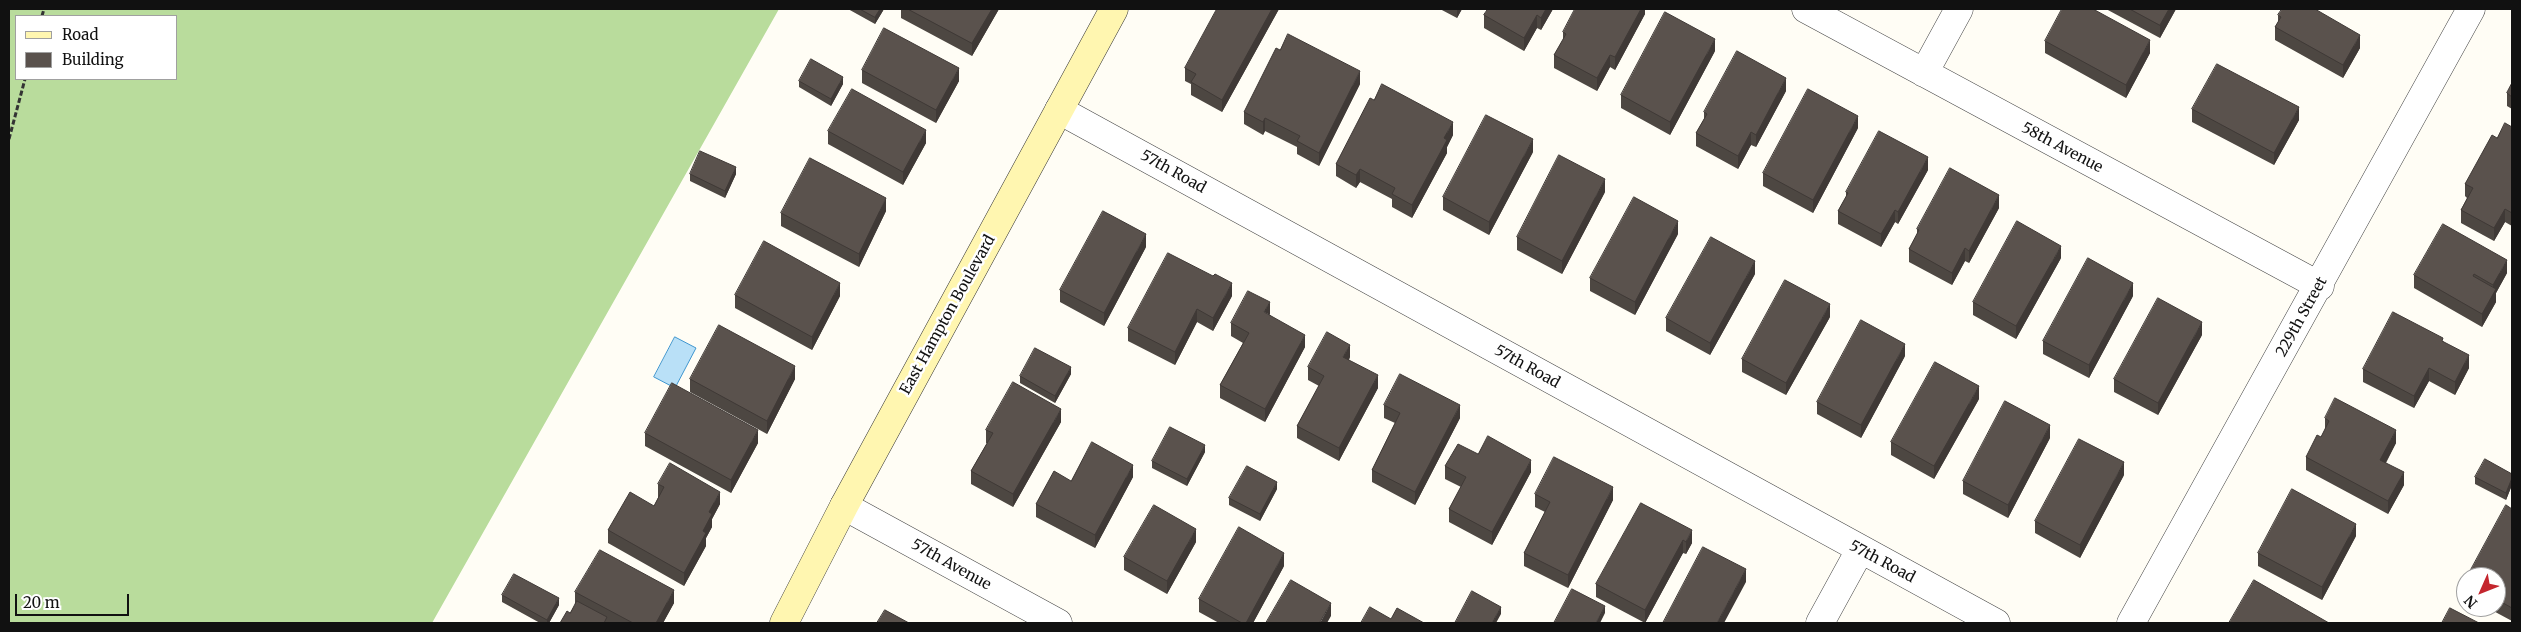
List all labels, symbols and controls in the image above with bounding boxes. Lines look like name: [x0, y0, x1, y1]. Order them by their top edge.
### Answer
legend: [15, 15, 178, 80]
text: Road: [62, 25, 98, 44]
text: Building: [62, 50, 124, 69]
street label: 58th Avenue: [2018, 119, 2106, 177]
street label: 57th Road: [1137, 147, 1209, 197]
street label: East Hampton Boulevard: [897, 232, 999, 398]
street label: 229th Street: [2273, 274, 2331, 360]
street label: 57th Road: [1491, 342, 1563, 392]
street label: 57th Avenue: [908, 536, 994, 594]
street label: 57th Road: [1846, 537, 1918, 587]
north arrow: [2456, 567, 2506, 617]
scale bar: [18, 584, 131, 616]
text: N: [2461, 591, 2481, 612]
text: 20 m: [23, 593, 60, 612]

